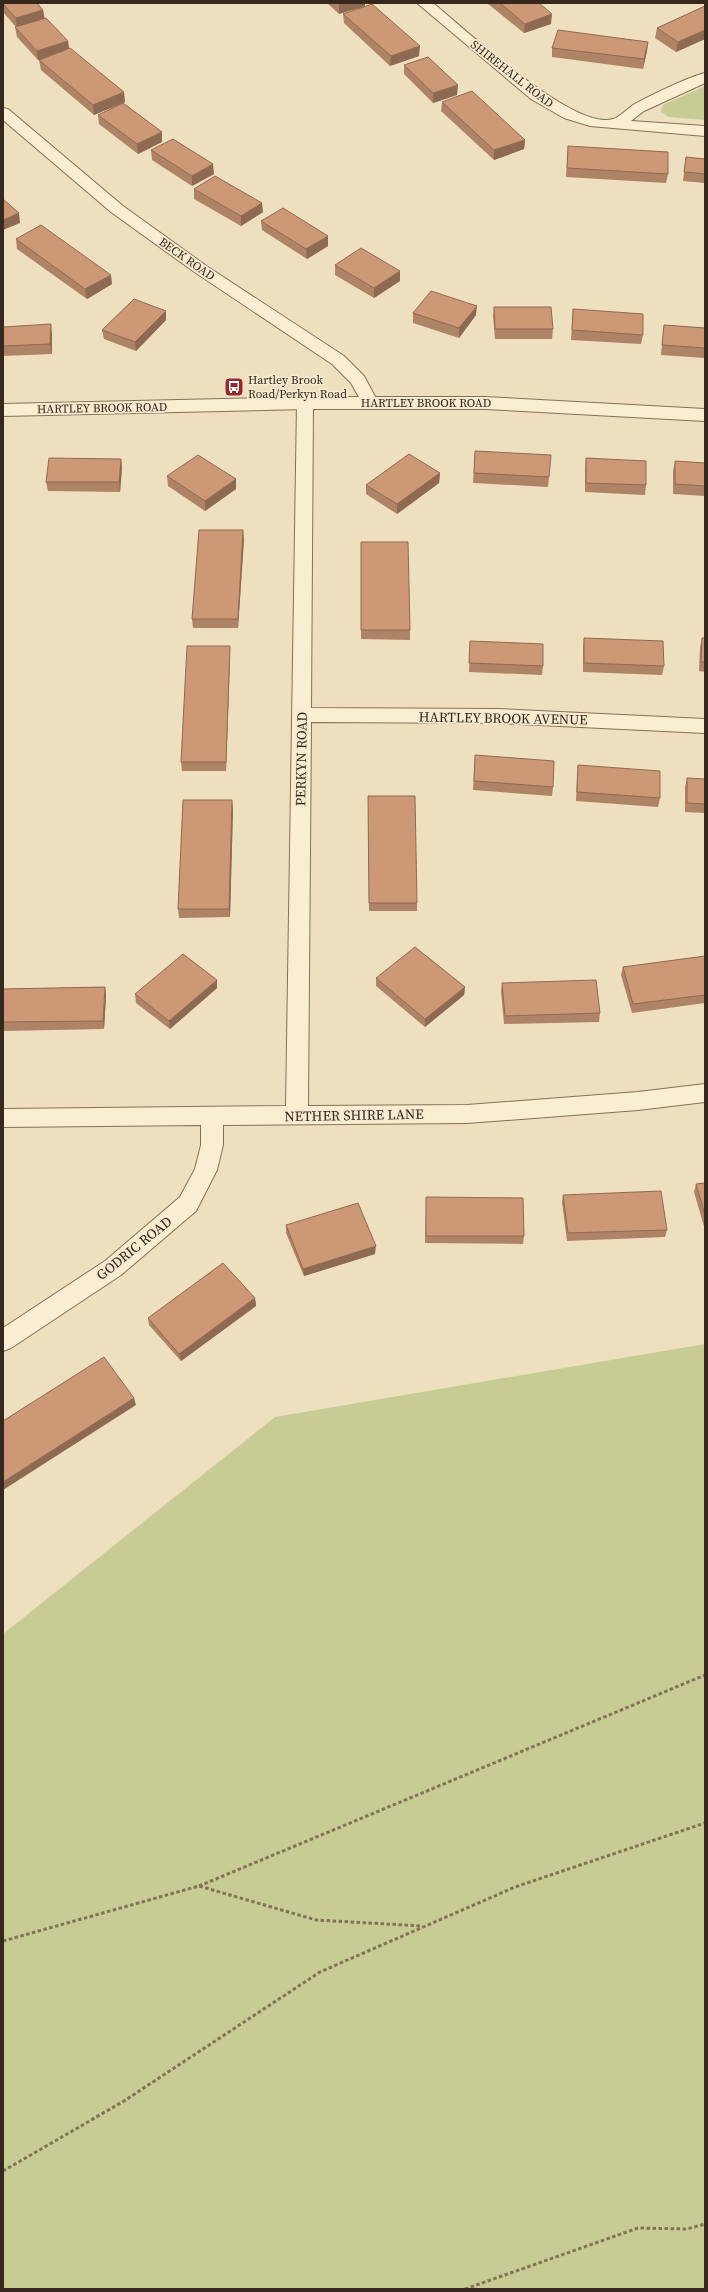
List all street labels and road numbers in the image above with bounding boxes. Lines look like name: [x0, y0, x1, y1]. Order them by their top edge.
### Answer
street label: SHIREHALL ROAD: [467, 37, 557, 111]
street label: BECK ROAD: [156, 234, 218, 284]
street label: HARTLEY BROOK ROAD: [361, 395, 491, 411]
street label: HARTLEY BROOK ROAD: [37, 399, 167, 417]
street label: HARTLEY BROOK AVENUE: [418, 707, 588, 729]
street label: PERKYN ROAD: [290, 712, 312, 806]
street label: NETHER SHIRE LANE: [284, 1104, 424, 1126]
street label: GODRIC ROAD: [92, 1211, 176, 1285]

